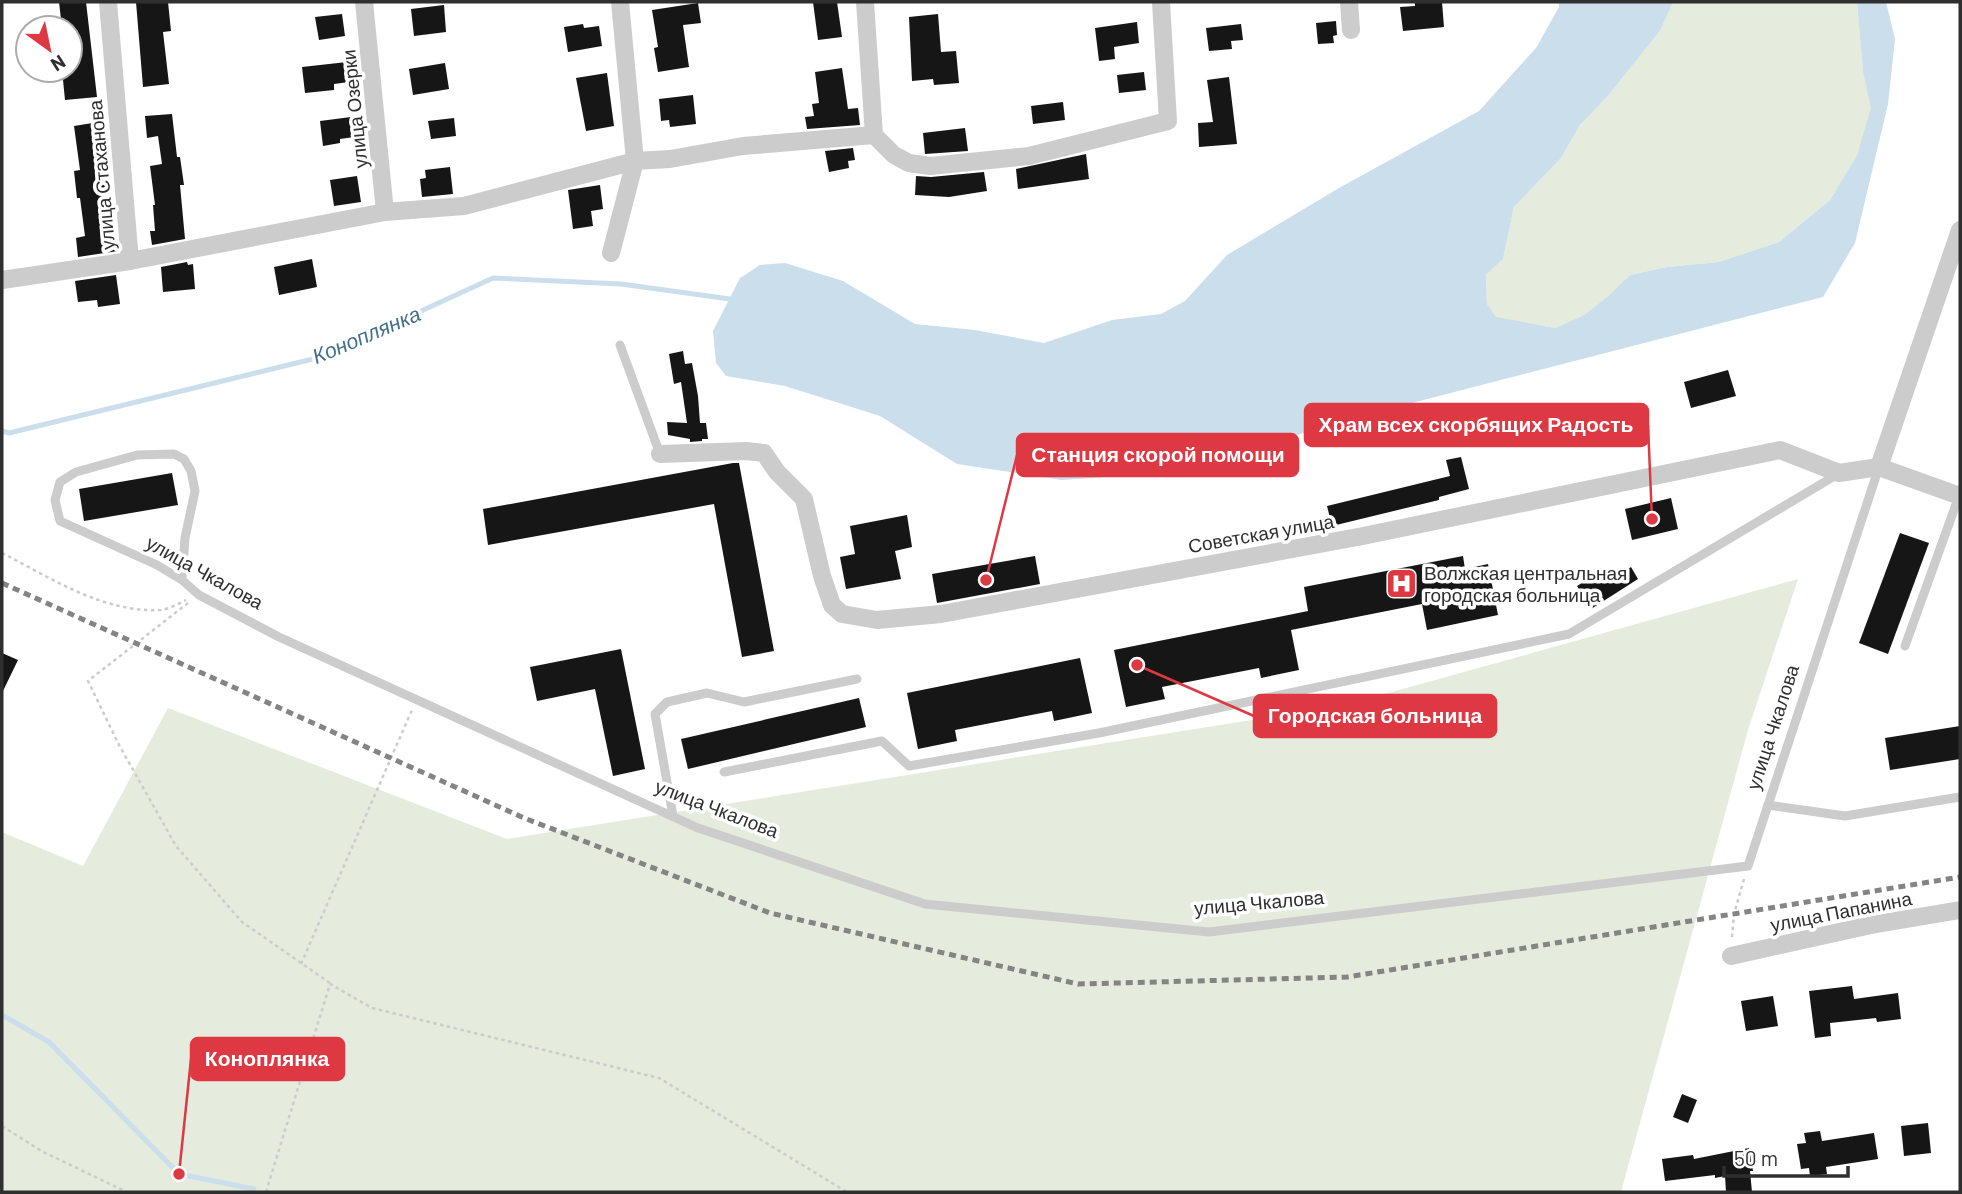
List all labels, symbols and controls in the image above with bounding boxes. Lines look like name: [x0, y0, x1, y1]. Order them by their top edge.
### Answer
north arrow: [14, 14, 84, 84]
street label: улица Озерки: [336, 48, 372, 170]
text: N: [47, 51, 70, 77]
street label: улица Стаханова: [83, 99, 119, 251]
water label: Коноплянка: [308, 300, 424, 368]
callout: Храм всех скорбящих Радость: [1305, 404, 1648, 446]
text: Храм всех скорбящих Радость: [1319, 411, 1633, 436]
callout: Станция скорой помощи: [1017, 434, 1298, 476]
text: Станция скорой помощи: [1031, 441, 1285, 466]
street label: Советская улица: [1186, 509, 1336, 557]
street label: улица Чкалова: [142, 530, 268, 614]
place label: Волжская центральная городская больница: [1424, 561, 1627, 606]
hospital icon: Волжская центральная городская больница: [1384, 566, 1418, 600]
street label: улица Чкалова: [1741, 661, 1803, 793]
callout: Городская больница: [1254, 695, 1496, 737]
text: Городская больница: [1268, 702, 1483, 727]
street label: улица Чкалова: [652, 774, 782, 842]
street label: улица Чкалова: [1193, 885, 1325, 919]
street label: улица Папанина: [1768, 886, 1914, 936]
callout: Коноплянка: [191, 1038, 344, 1080]
text: Коноплянка: [205, 1045, 329, 1070]
scale bar: [1724, 1134, 1848, 1178]
text: 50 m: [1734, 1145, 1778, 1170]

